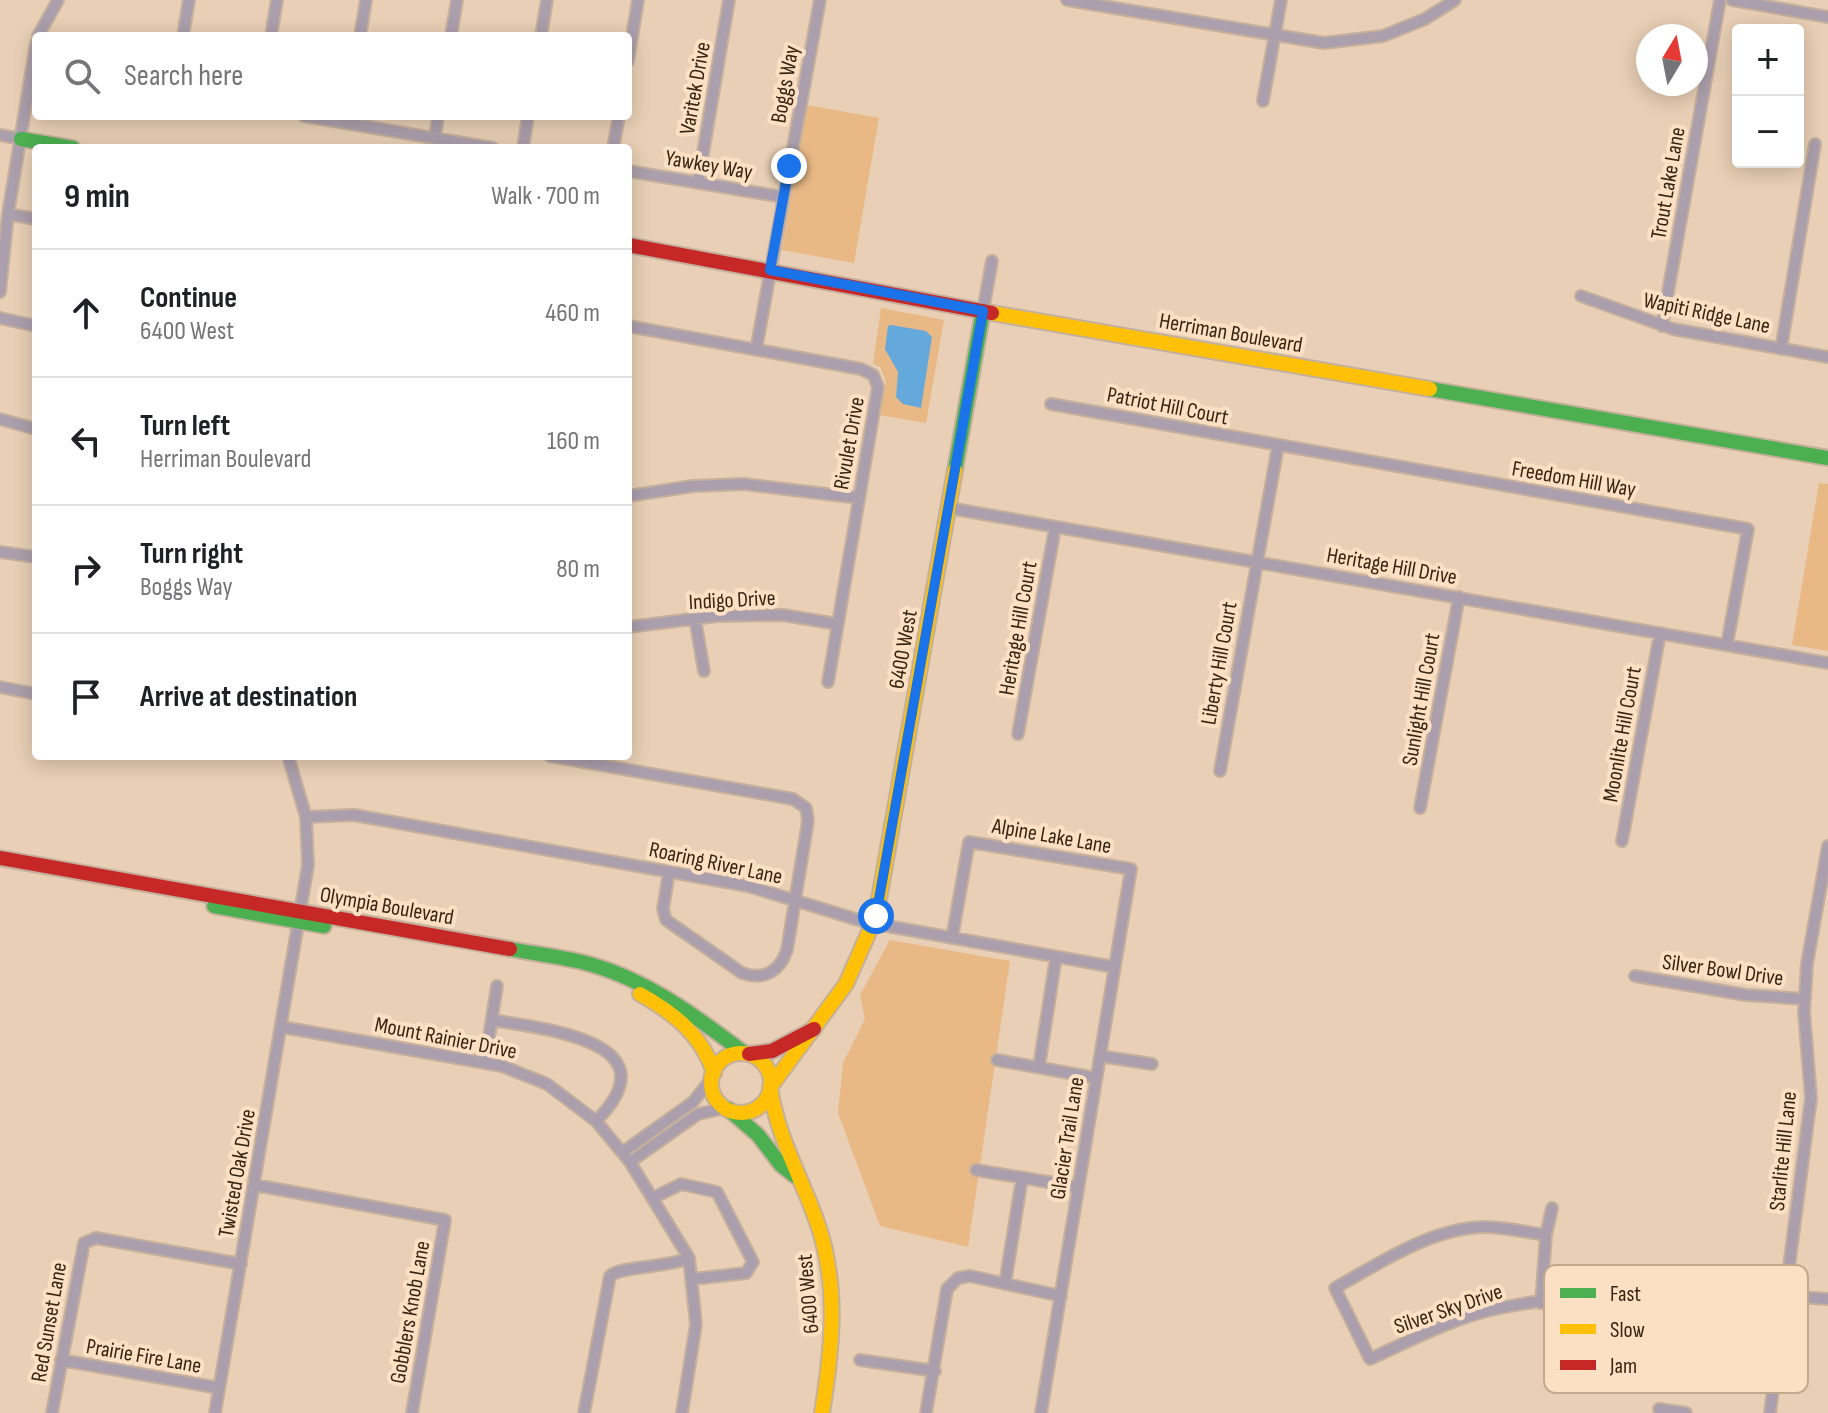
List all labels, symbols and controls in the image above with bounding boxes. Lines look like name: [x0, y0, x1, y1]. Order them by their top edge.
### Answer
north arrow: [1636, 24, 1708, 96]
map controls: [1732, 24, 1804, 168]
button: +: [1732, 24, 1804, 96]
search box: [32, 32, 632, 120]
street label: Varitek Drive: [674, 40, 717, 137]
street label: Boggs Way: [765, 43, 806, 125]
icon: search: [60, 54, 104, 98]
text: Search here: [124, 58, 243, 94]
button: −: [1732, 96, 1804, 168]
street label: Trout Lake Lane: [1645, 125, 1692, 242]
street label: Yawkey Way: [663, 145, 755, 187]
route end: [771, 148, 807, 184]
text: 9 min: [64, 176, 130, 217]
text: Walk · 700 m: [491, 181, 600, 212]
text: Continue: [140, 280, 237, 316]
street label: Wapiti Ridge Lane: [1641, 287, 1773, 340]
icon: ahead: [64, 291, 108, 335]
text: 460 m: [545, 298, 600, 329]
street label: Herriman Boulevard: [1157, 308, 1304, 359]
text: 6400 West: [140, 316, 234, 347]
street label: Patriot Hill Court: [1105, 381, 1231, 432]
street label: Rivulet Drive: [828, 395, 871, 492]
text: Turn left: [140, 408, 230, 444]
icon: left: [64, 419, 108, 463]
text: 160 m: [547, 426, 600, 457]
text: Herriman Boulevard: [140, 444, 311, 475]
street label: Freedom Hill Way: [1510, 455, 1638, 504]
text: Turn right: [140, 536, 243, 572]
street label: Heritage Hill Drive: [1324, 542, 1459, 591]
icon: right: [64, 547, 108, 591]
text: 80 m: [556, 554, 600, 585]
street label: Heritage Hill Court: [993, 559, 1044, 697]
text: Boggs Way: [140, 572, 233, 603]
street label: Indigo Drive: [688, 585, 776, 616]
street label: Liberty Hill Court: [1195, 599, 1244, 727]
street label: 6400 West: [883, 607, 924, 691]
street label: Sunlight Hill Court: [1397, 631, 1446, 768]
street label: Moonlite Hill Court: [1597, 664, 1648, 804]
icon: arrive: [64, 675, 108, 719]
text: Arrive at destination: [140, 679, 357, 715]
street label: Alpine Lake Lane: [989, 813, 1113, 860]
street label: Roaring River Lane: [647, 836, 785, 891]
street label: Olympia Boulevard: [318, 881, 456, 932]
route start: [858, 898, 894, 934]
street label: Silver Bowl Drive: [1661, 949, 1785, 992]
street label: Mount Rainier Drive: [372, 1011, 519, 1065]
street label: Glacier Trail Lane: [1044, 1075, 1090, 1201]
street label: Starlite Hill Lane: [1764, 1090, 1803, 1212]
street label: Twisted Oak Drive: [213, 1107, 262, 1240]
street label: Gobblers Knob Lane: [385, 1239, 436, 1386]
street label: 6400 West: [792, 1253, 825, 1335]
street label: Red Sunset Lane: [26, 1260, 73, 1384]
legend: [1544, 1265, 1808, 1393]
street label: Silver Sky Drive: [1391, 1278, 1506, 1341]
text: Fast: [1610, 1281, 1641, 1308]
text: Slow: [1610, 1317, 1645, 1344]
street label: Prairie Fire Lane: [84, 1333, 203, 1380]
text: Jam: [1609, 1353, 1637, 1380]

